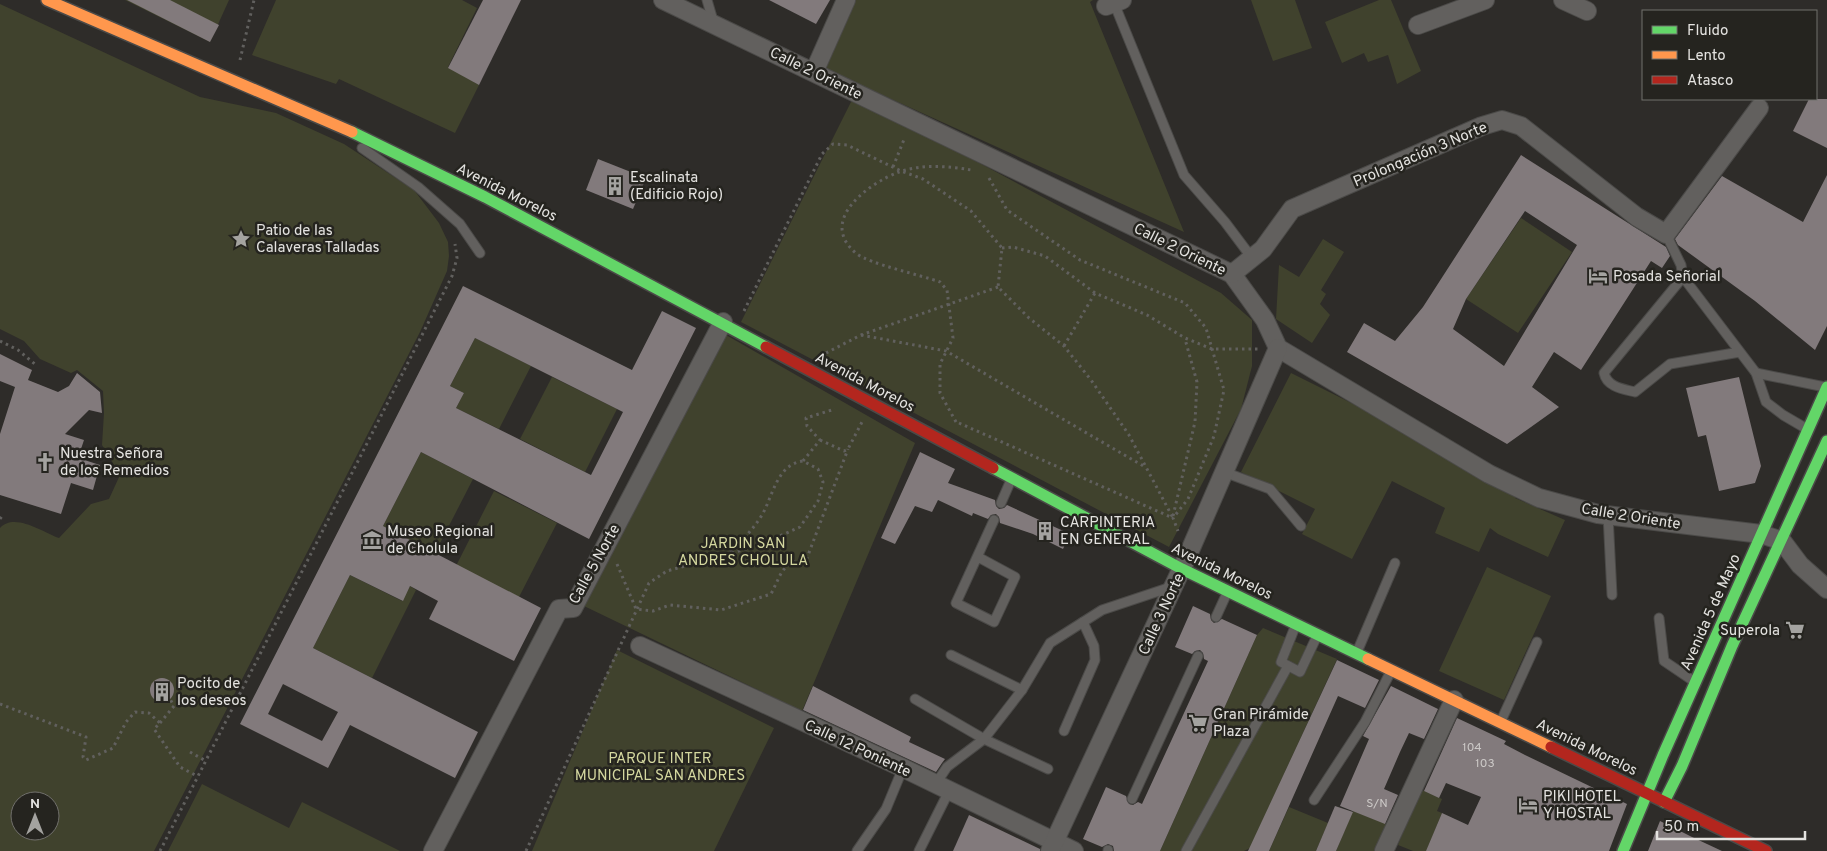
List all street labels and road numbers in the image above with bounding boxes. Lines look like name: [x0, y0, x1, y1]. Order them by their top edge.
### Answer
street label: Calle 2 Oriente: [766, 44, 865, 105]
street label: Prolongación 3 Norte: [1351, 119, 1490, 192]
street label: Avenida Morelos: [453, 160, 560, 227]
street label: Calle 2 Oriente: [1130, 220, 1229, 281]
street label: Avenida Morelos: [811, 349, 918, 418]
street label: Calle 2 Oriente: [1580, 500, 1682, 535]
street label: Calle 5 Norte: [566, 521, 625, 608]
street label: Avenida Morelos: [1168, 540, 1275, 605]
street label: Avenida 5 de Mayo: [1677, 551, 1746, 674]
street label: Calle 3 Norte: [1135, 571, 1190, 659]
street label: Calle 12 Poniente: [801, 716, 914, 782]
street label: Avenida Morelos: [1533, 716, 1640, 781]

